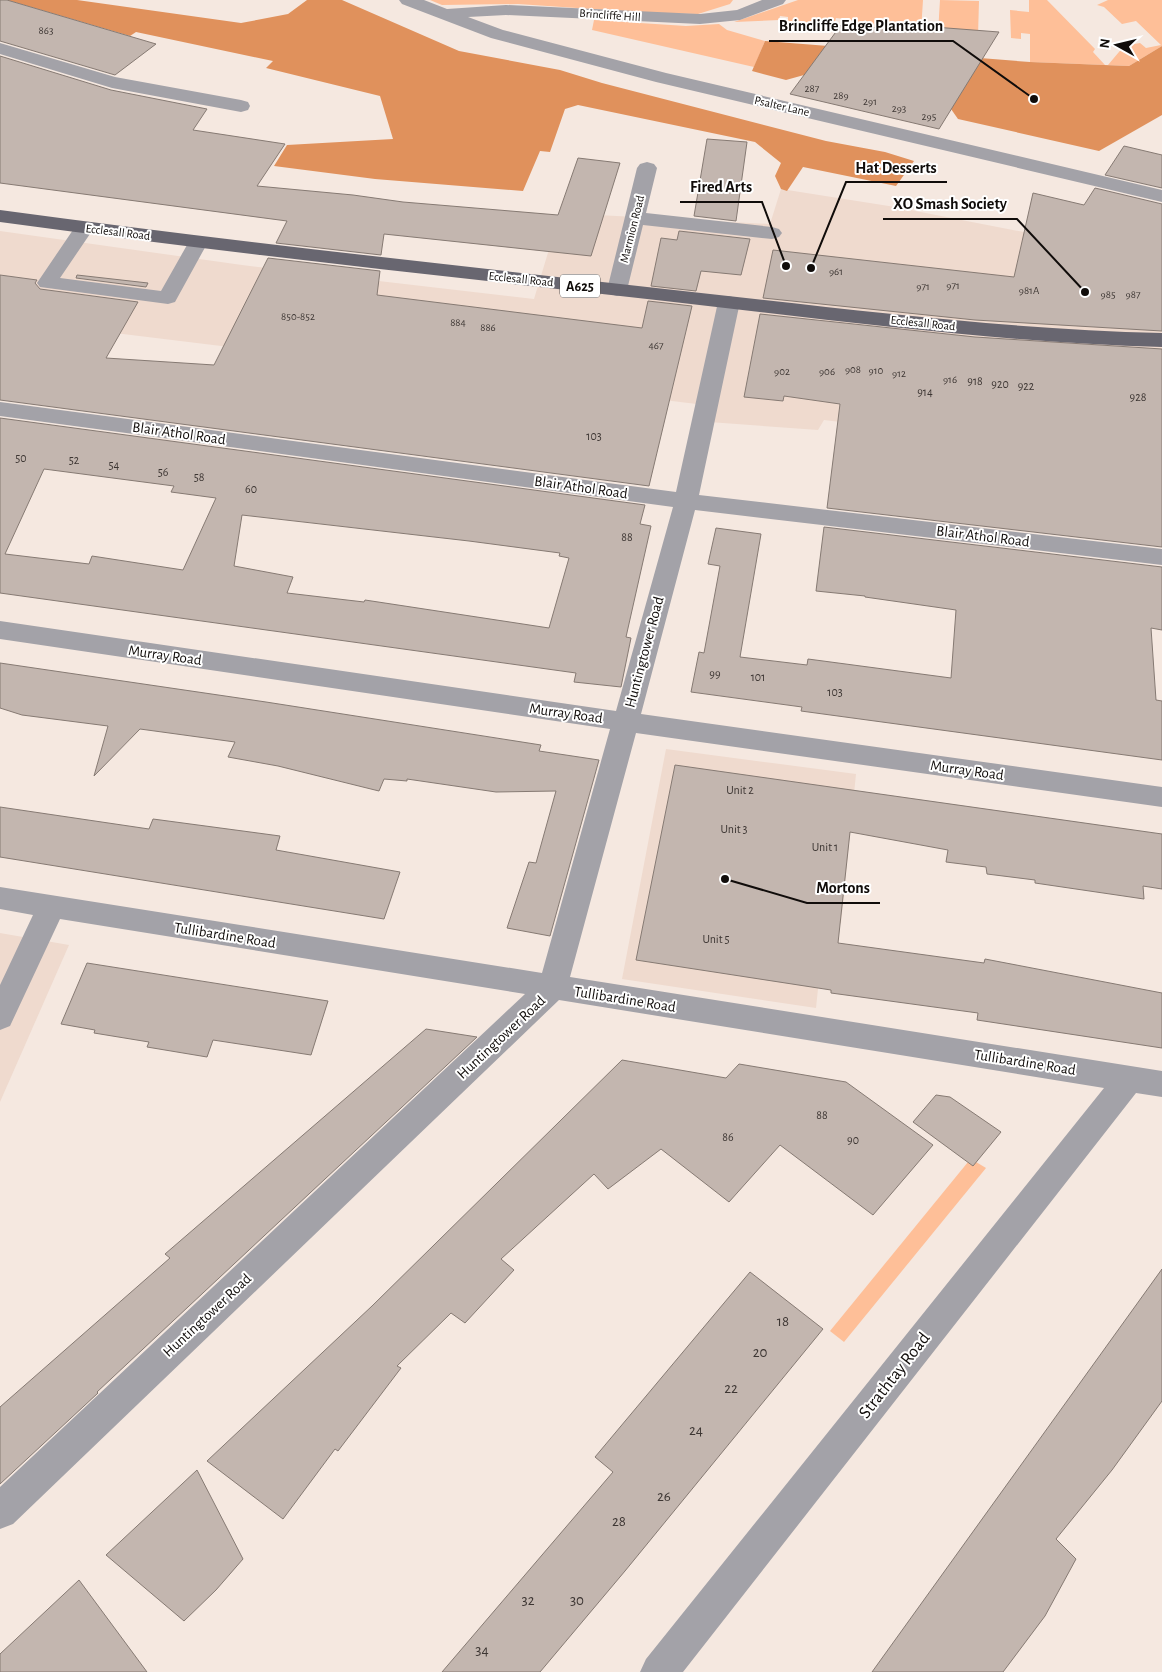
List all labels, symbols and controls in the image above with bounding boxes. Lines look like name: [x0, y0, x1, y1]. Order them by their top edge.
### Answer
street label: Brincliffe Hill: [579, 7, 641, 23]
callout: Brincliffe Edge Plantation: [769, 10, 953, 41]
text: Brincliffe Edge Plantation: [779, 18, 943, 34]
north arrow: [1092, 20, 1142, 70]
house number: 863: [39, 25, 54, 36]
text: N: [1098, 38, 1113, 49]
house number: 287: [805, 83, 820, 94]
house number: 289: [833, 90, 849, 101]
street label: Psalter Lane: [753, 94, 811, 118]
house number: 291: [863, 96, 877, 107]
house number: 293: [892, 103, 907, 114]
house number: 295: [922, 111, 937, 122]
callout: Hat Desserts: [846, 151, 947, 182]
text: Hat Desserts: [855, 160, 937, 176]
callout: Fired Arts: [680, 171, 762, 202]
text: Fired Arts: [690, 179, 752, 195]
callout: XO Smash Society: [883, 188, 1017, 219]
street label: Marmion Road: [618, 194, 646, 264]
text: XO Smash Society: [893, 196, 1008, 213]
street label: Ecclesall Road: [85, 222, 151, 242]
house number: 961: [829, 266, 843, 277]
street label: Ecclesall Road: [488, 270, 554, 288]
road number: A625: [560, 274, 600, 298]
house number: 971: [946, 280, 960, 291]
house number: 971: [916, 281, 930, 292]
house number: 981A: [1019, 285, 1040, 296]
house number: 985: [1101, 289, 1116, 300]
house number: 987: [1126, 289, 1141, 300]
house number: 850-852: [281, 311, 315, 322]
street label: Ecclesall Road: [890, 314, 956, 332]
house number: 884: [450, 317, 466, 328]
house number: 886: [480, 322, 496, 333]
house number: 467: [648, 340, 664, 351]
house number: 908: [845, 364, 861, 375]
house number: 910: [869, 365, 884, 376]
house number: 902: [774, 366, 790, 377]
house number: 906: [819, 366, 835, 377]
house number: 912: [892, 368, 906, 379]
house number: 916: [943, 374, 957, 385]
house number: 918: [967, 375, 983, 387]
house number: 920: [991, 378, 1009, 390]
house number: 922: [1018, 380, 1035, 392]
house number: 914: [917, 386, 933, 398]
house number: 928: [1130, 391, 1147, 403]
street label: Blair Athol Road: [131, 420, 227, 447]
house number: 103: [586, 430, 602, 442]
house number: 50: [15, 452, 27, 464]
house number: 52: [69, 454, 80, 466]
house number: 54: [109, 459, 120, 471]
house number: 56: [158, 466, 169, 478]
house number: 58: [194, 471, 205, 483]
street label: Blair Athol Road: [533, 474, 629, 501]
house number: 60: [245, 483, 257, 495]
street label: Blair Athol Road: [935, 523, 1031, 550]
house number: 88: [621, 531, 633, 543]
street label: Huntingtower Road: [622, 595, 667, 709]
street label: Murray Road: [127, 643, 203, 668]
house number: 99: [709, 668, 721, 680]
house number: 101: [751, 671, 765, 683]
house number: 103: [827, 686, 843, 698]
street label: Murray Road: [528, 701, 604, 726]
street label: Murray Road: [929, 758, 1005, 783]
house number: Unit 2: [726, 784, 754, 796]
house number: Unit 3: [720, 823, 748, 835]
house number: Unit 1: [812, 841, 838, 853]
callout: Mortons: [807, 872, 880, 903]
text: Mortons: [816, 880, 870, 896]
street label: Tullibardine Road: [173, 920, 277, 951]
house number: Unit 5: [702, 933, 730, 945]
street label: Tullibardine Road: [573, 984, 677, 1015]
street label: Huntingtower Road: [454, 993, 548, 1082]
street label: Tullibardine Road: [973, 1047, 1077, 1078]
house number: 88: [816, 1109, 828, 1121]
house number: 86: [722, 1131, 734, 1143]
house number: 90: [847, 1134, 859, 1146]
street label: Huntingtower Road: [160, 1271, 254, 1360]
house number: 18: [777, 1314, 789, 1329]
street label: Strathtay Road: [856, 1329, 934, 1422]
house number: 20: [753, 1345, 767, 1360]
house number: 22: [724, 1381, 738, 1396]
house number: 24: [689, 1423, 703, 1438]
house number: 26: [657, 1489, 671, 1504]
house number: 28: [612, 1514, 626, 1529]
house number: 32: [521, 1593, 535, 1608]
house number: 30: [570, 1593, 584, 1608]
house number: 34: [475, 1643, 489, 1658]

